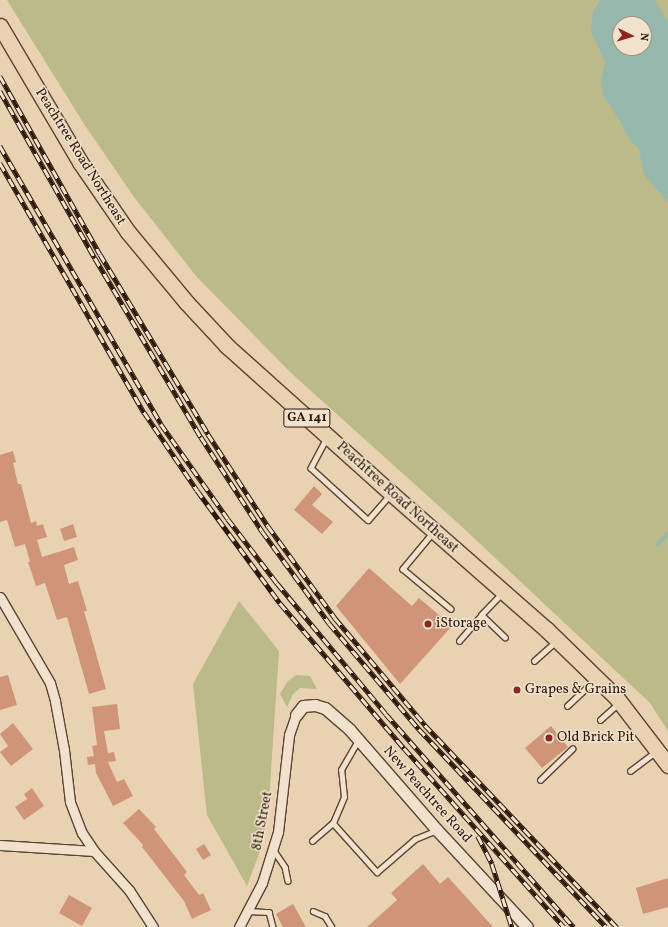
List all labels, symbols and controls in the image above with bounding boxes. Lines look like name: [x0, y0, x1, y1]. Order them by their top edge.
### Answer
north arrow: [612, 16, 652, 56]
text: N: [636, 32, 651, 42]
street label: Peachtree Road Northeast: [31, 85, 129, 229]
road number: GA 141: [283, 407, 331, 429]
street label: Peachtree Road Northeast: [333, 439, 461, 557]
place label: iStorage: [436, 616, 487, 632]
marker: iStorage: [423, 619, 433, 629]
place label: Grapes & Grains: [525, 682, 626, 698]
marker: Grapes & Grains: [512, 685, 522, 695]
place label: Old Brick Pit: [557, 730, 635, 746]
marker: Old Brick Pit: [544, 733, 554, 743]
street label: New Peachtree Road: [379, 743, 475, 847]
street label: 8th Street: [249, 790, 277, 852]

